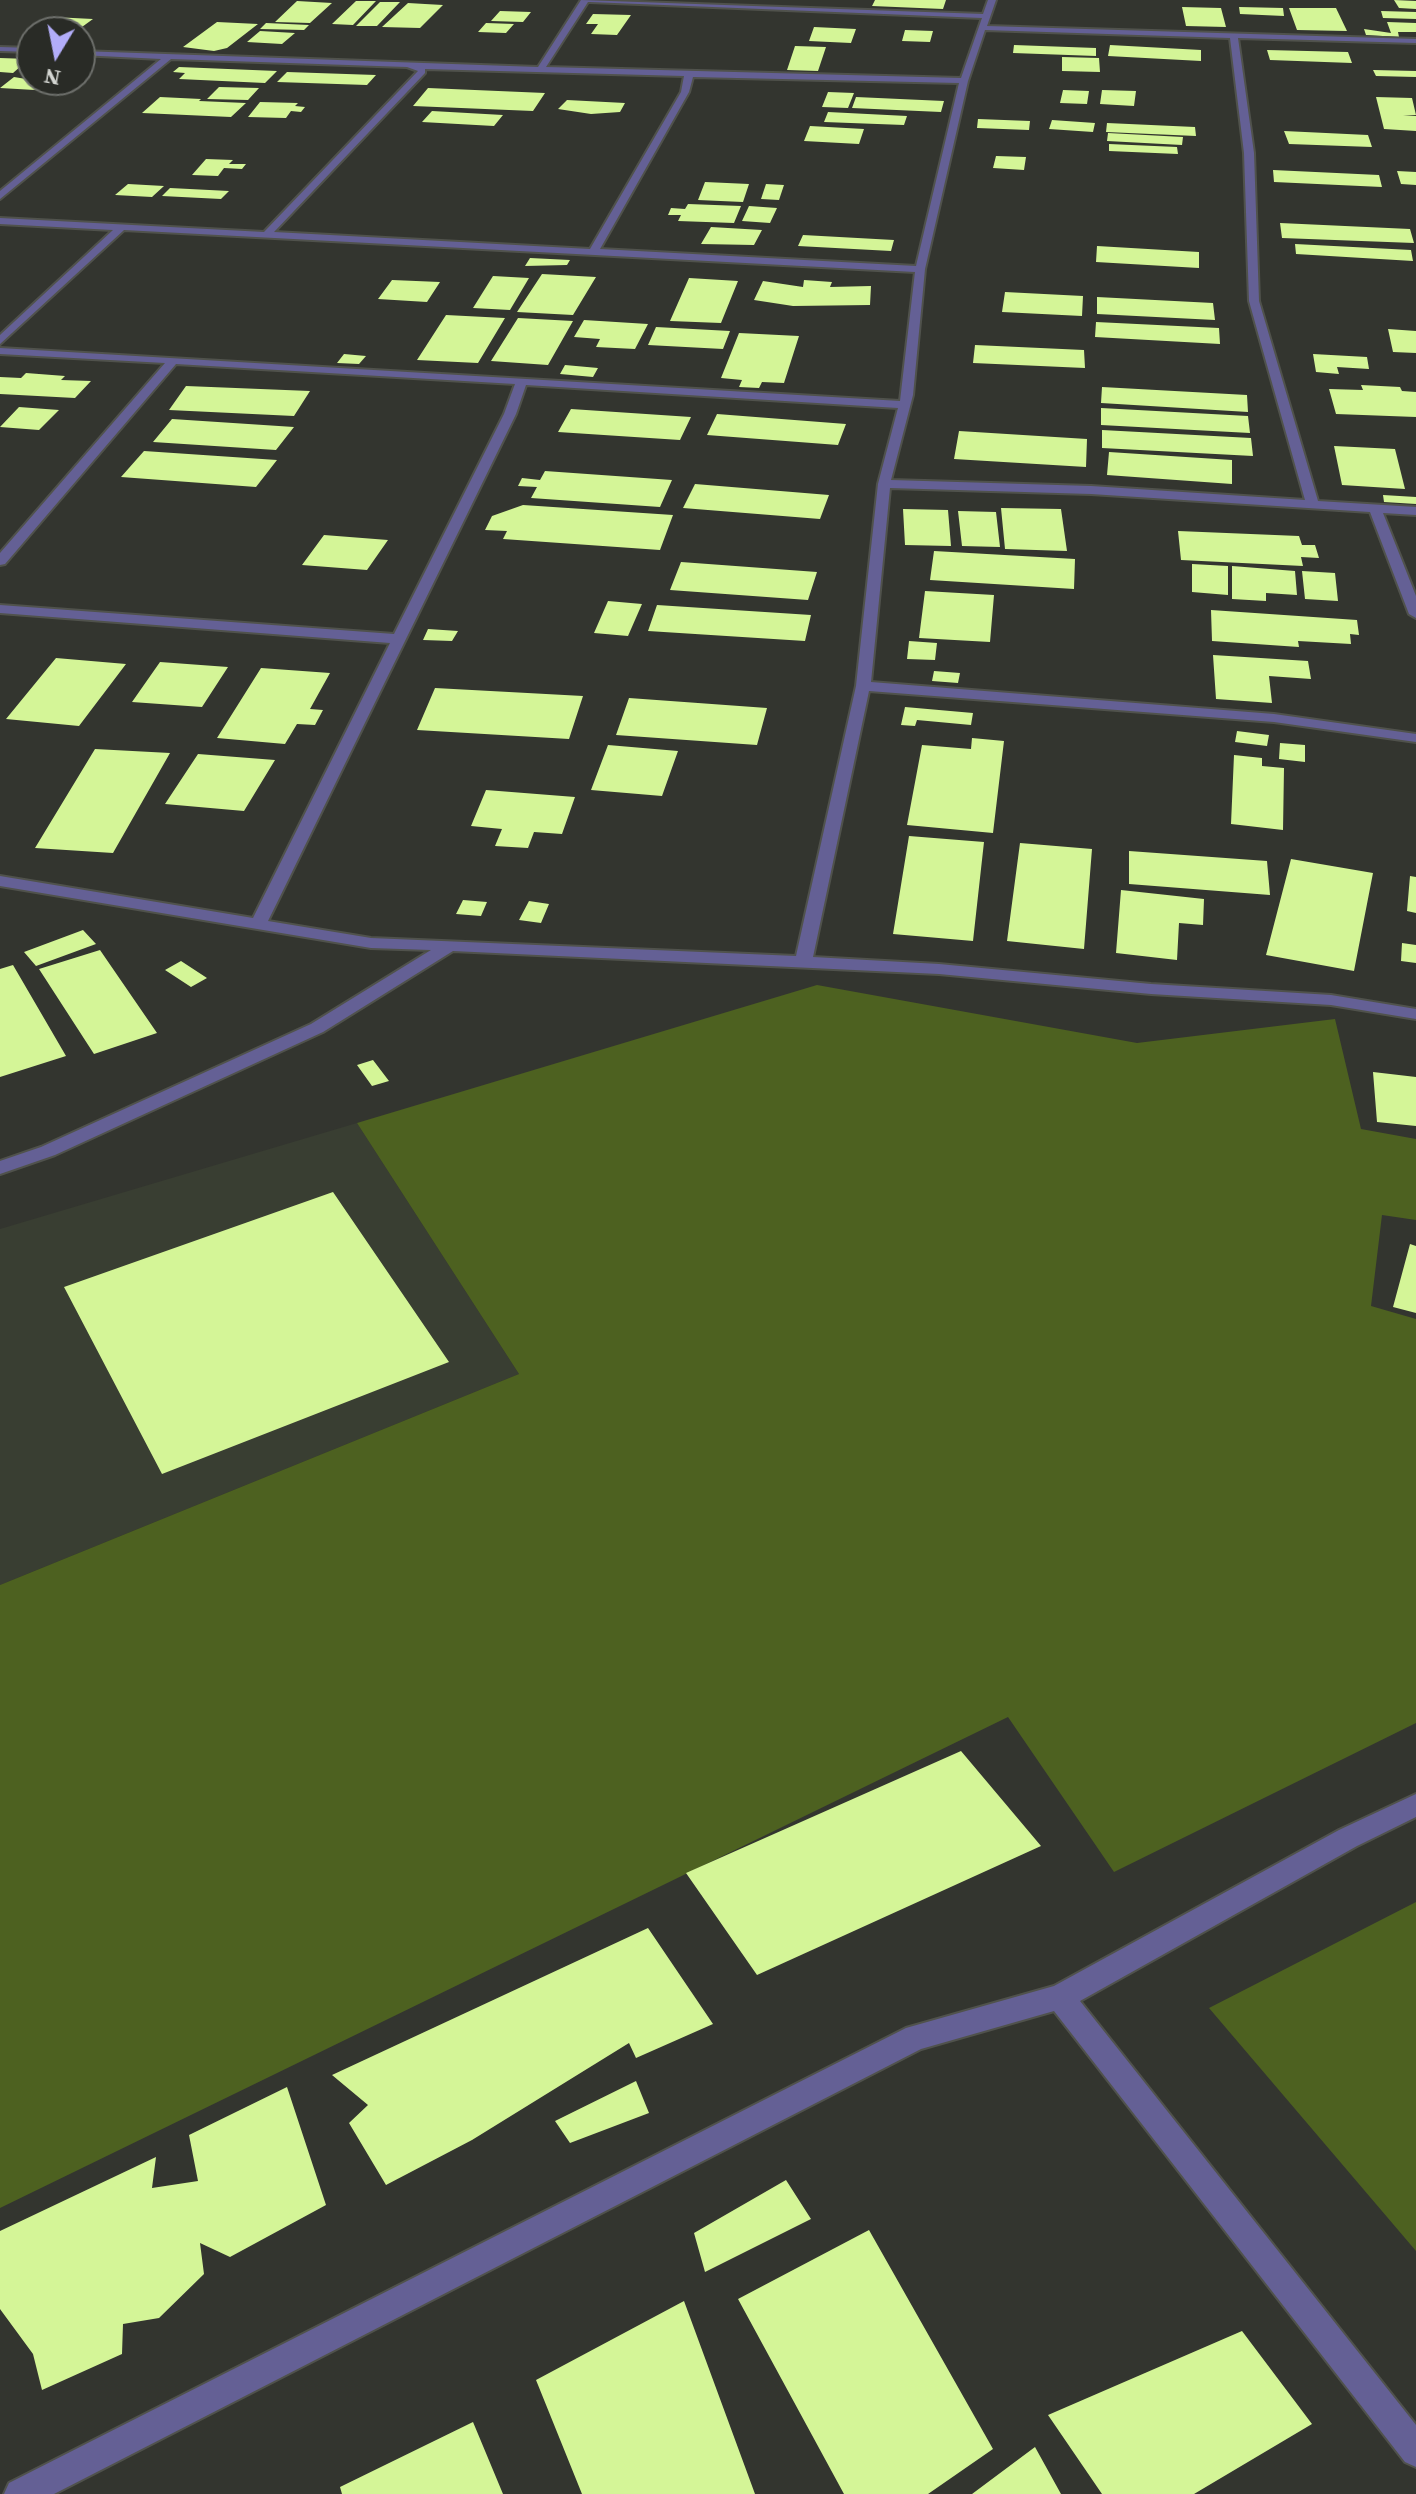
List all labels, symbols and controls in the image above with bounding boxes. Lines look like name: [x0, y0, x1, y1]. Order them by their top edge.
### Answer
north arrow: [16, 16, 96, 96]
text: N: [42, 62, 63, 94]

